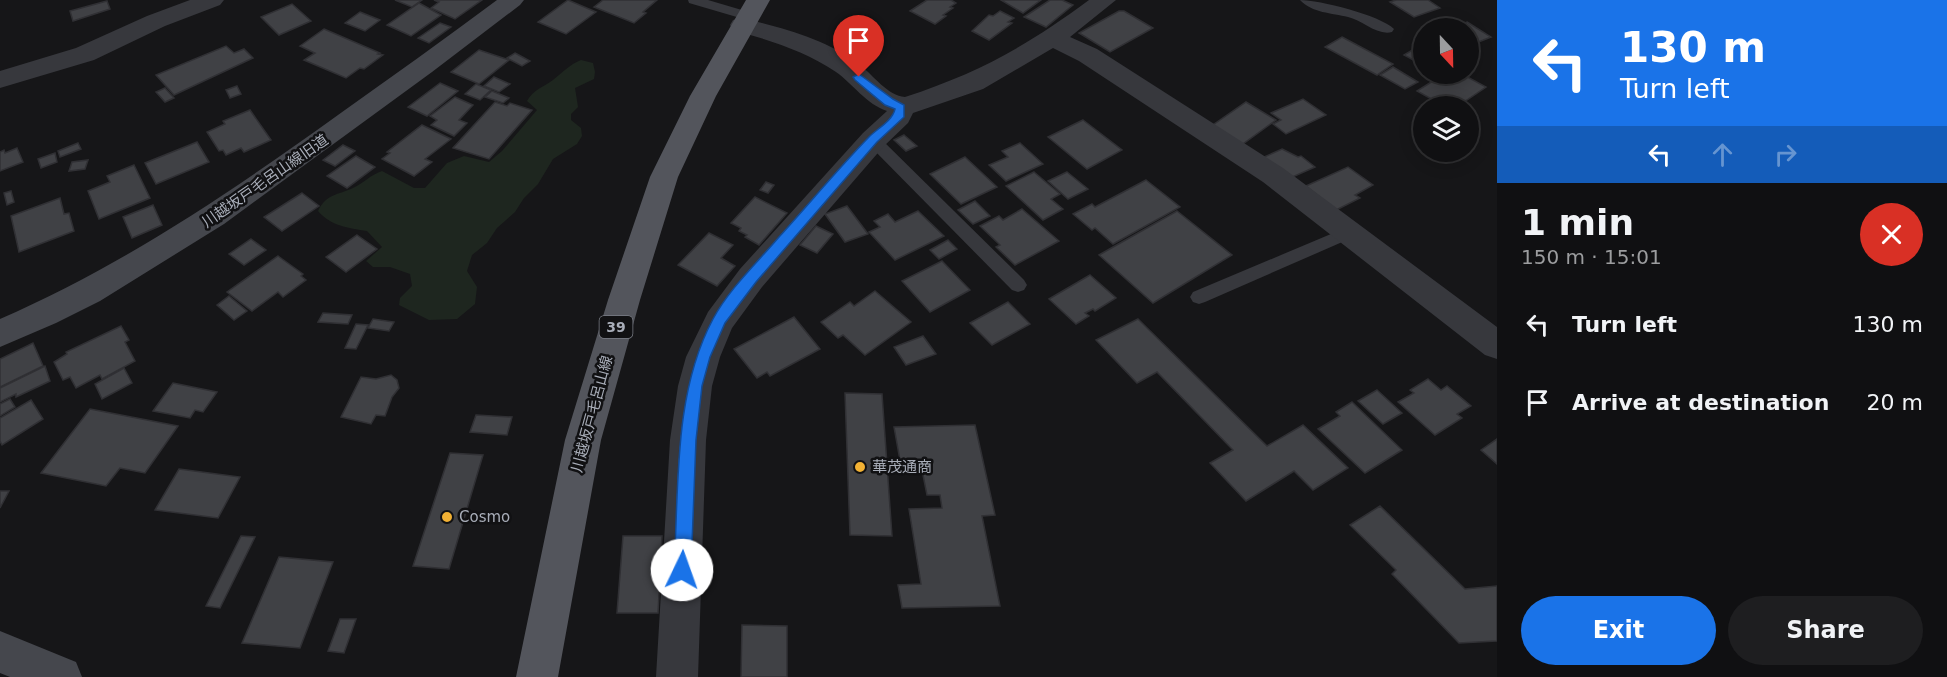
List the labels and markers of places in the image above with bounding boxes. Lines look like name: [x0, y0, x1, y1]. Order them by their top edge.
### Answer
pin: [833, 15, 884, 77]
place label: 華茂通商: [872, 458, 932, 476]
marker: 華茂通商: [853, 460, 867, 474]
place label: Cosmo: [459, 508, 510, 526]
marker: Cosmo: [440, 510, 454, 524]

